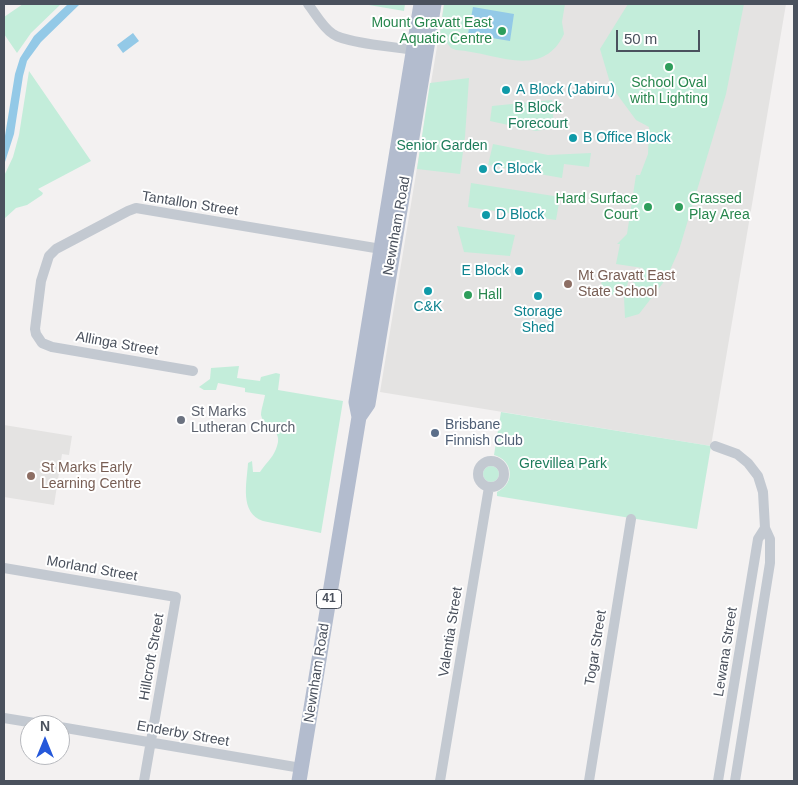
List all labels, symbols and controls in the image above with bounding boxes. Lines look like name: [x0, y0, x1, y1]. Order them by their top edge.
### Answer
place label: Mount Gravatt East Aquatic Centre: [371, 15, 492, 48]
scale bar: [618, 20, 702, 52]
marker: Mount Gravatt East Aquatic Centre: [496, 25, 508, 37]
text: 50 m: [624, 30, 657, 47]
marker: School Oval with Lighting: [663, 61, 675, 73]
place label: School Oval with Lighting: [630, 75, 708, 108]
place label: A Block (Jabiru): [516, 82, 615, 98]
marker: A Block (Jabiru): [500, 84, 512, 96]
park label: B Block Forecourt: [508, 100, 568, 132]
place label: B Office Block: [583, 130, 671, 146]
marker: B Office Block: [567, 132, 579, 144]
park label: Senior Garden: [396, 138, 488, 154]
place label: C Block: [493, 161, 541, 177]
marker: C Block: [477, 163, 489, 175]
street label: Newnham Road: [380, 175, 414, 277]
street label: Tantallon Street: [141, 188, 239, 220]
place label: Hard Surface Court: [556, 191, 638, 223]
place label: Grassed Play Area: [689, 191, 750, 223]
marker: Hard Surface Court: [642, 201, 654, 213]
marker: Grassed Play Area: [673, 201, 685, 213]
place label: D Block: [496, 207, 544, 223]
marker: D Block: [480, 209, 492, 221]
place label: E Block: [462, 263, 509, 279]
marker: E Block: [513, 265, 525, 277]
place label: Mt Gravatt East State School: [578, 268, 675, 300]
marker: Mt Gravatt East State School: [562, 278, 574, 290]
marker: C&K: [422, 285, 434, 297]
place label: Hall: [478, 287, 502, 303]
marker: Hall: [462, 289, 474, 301]
marker: Storage Shed: [532, 290, 544, 302]
place label: C&K: [414, 299, 442, 315]
place label: Storage Shed: [513, 304, 563, 336]
street label: Allinga Street: [75, 328, 159, 360]
place label: St Marks Lutheran Church: [191, 404, 295, 437]
marker: St Marks Lutheran Church: [175, 414, 187, 426]
place label: Brisbane Finnish Club: [445, 417, 523, 450]
marker: Brisbane Finnish Club: [429, 427, 441, 439]
park label: Grevillea Park: [519, 456, 607, 472]
place label: St Marks Early Learning Centre: [41, 460, 141, 492]
marker: St Marks Early Learning Centre: [25, 470, 37, 482]
street label: Morland Street: [45, 553, 139, 585]
street label: Valentia Street: [436, 586, 466, 678]
road number: 41: [316, 590, 342, 608]
street label: Lewana Street: [711, 606, 741, 698]
street label: Togar Street: [582, 609, 610, 687]
street label: Hillcroft Street: [136, 612, 168, 702]
street label: Newnham Road: [301, 622, 333, 724]
north arrow: [20, 715, 70, 765]
text: N: [40, 718, 50, 734]
street label: Enderby Street: [136, 718, 230, 750]

